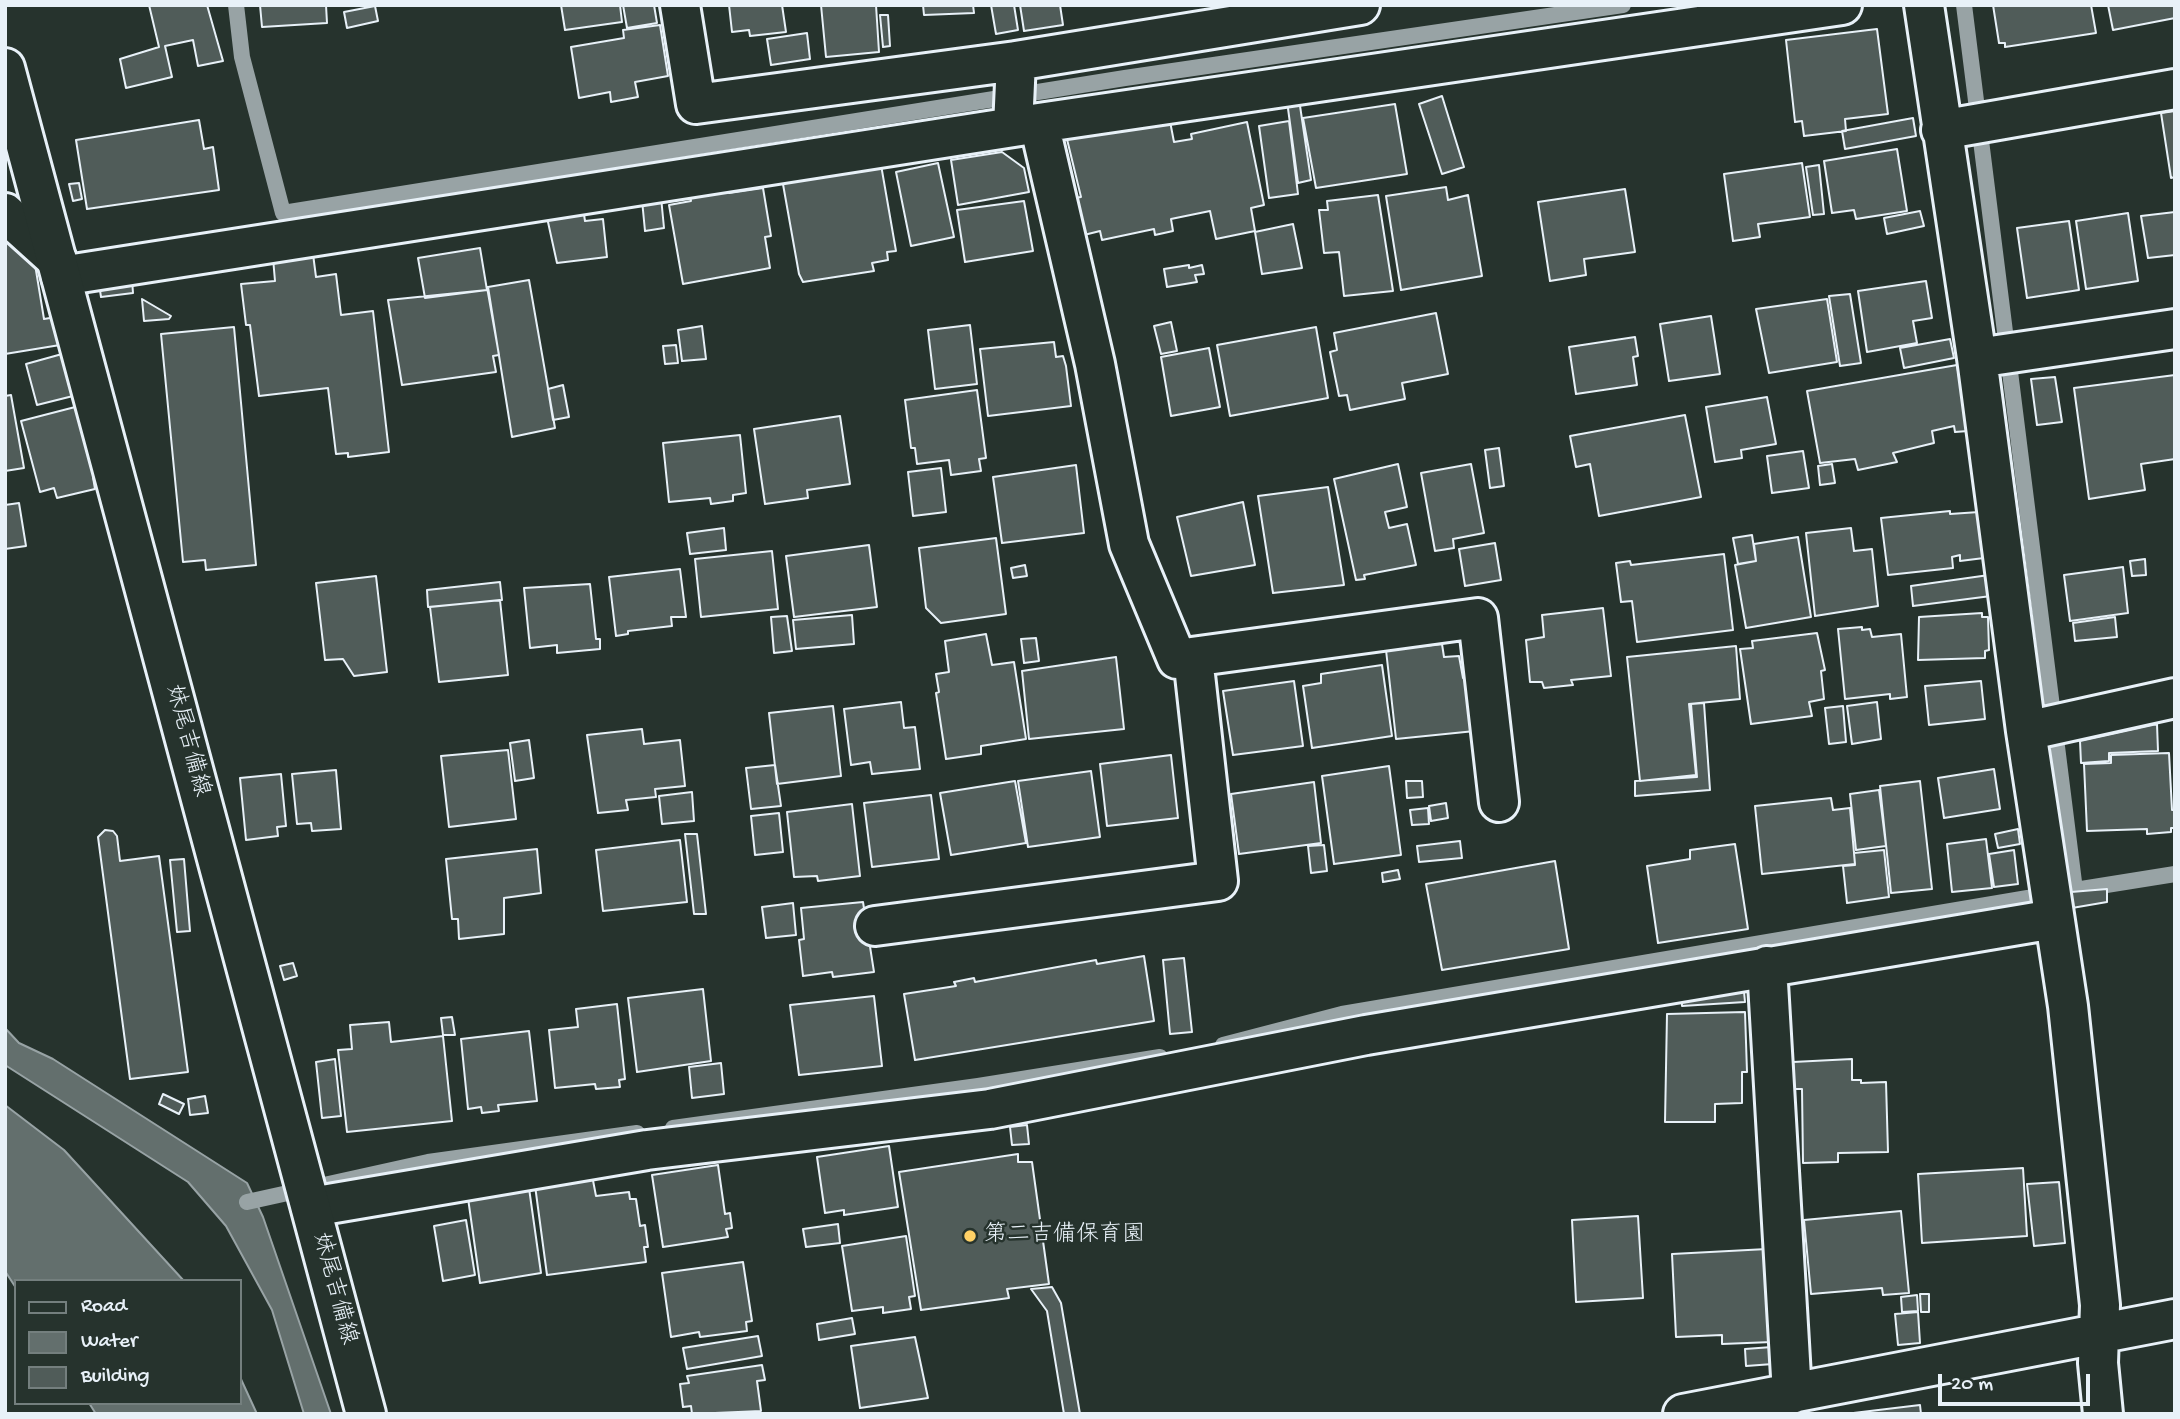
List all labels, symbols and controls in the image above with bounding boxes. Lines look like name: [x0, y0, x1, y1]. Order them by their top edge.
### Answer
street label: 妹尾吉備線: [158, 682, 214, 800]
place label: 第二吉備保育園: [984, 1222, 1145, 1250]
marker: 第二吉備保育園: [962, 1228, 978, 1244]
street label: 妹尾吉備線: [305, 1230, 361, 1348]
legend: [14, 1279, 242, 1405]
text: Road: [81, 1295, 127, 1320]
text: Water: [81, 1330, 137, 1355]
scale bar: [1942, 1360, 2094, 1404]
text: Building: [81, 1365, 150, 1390]
text: 20 m: [1951, 1373, 1993, 1398]

